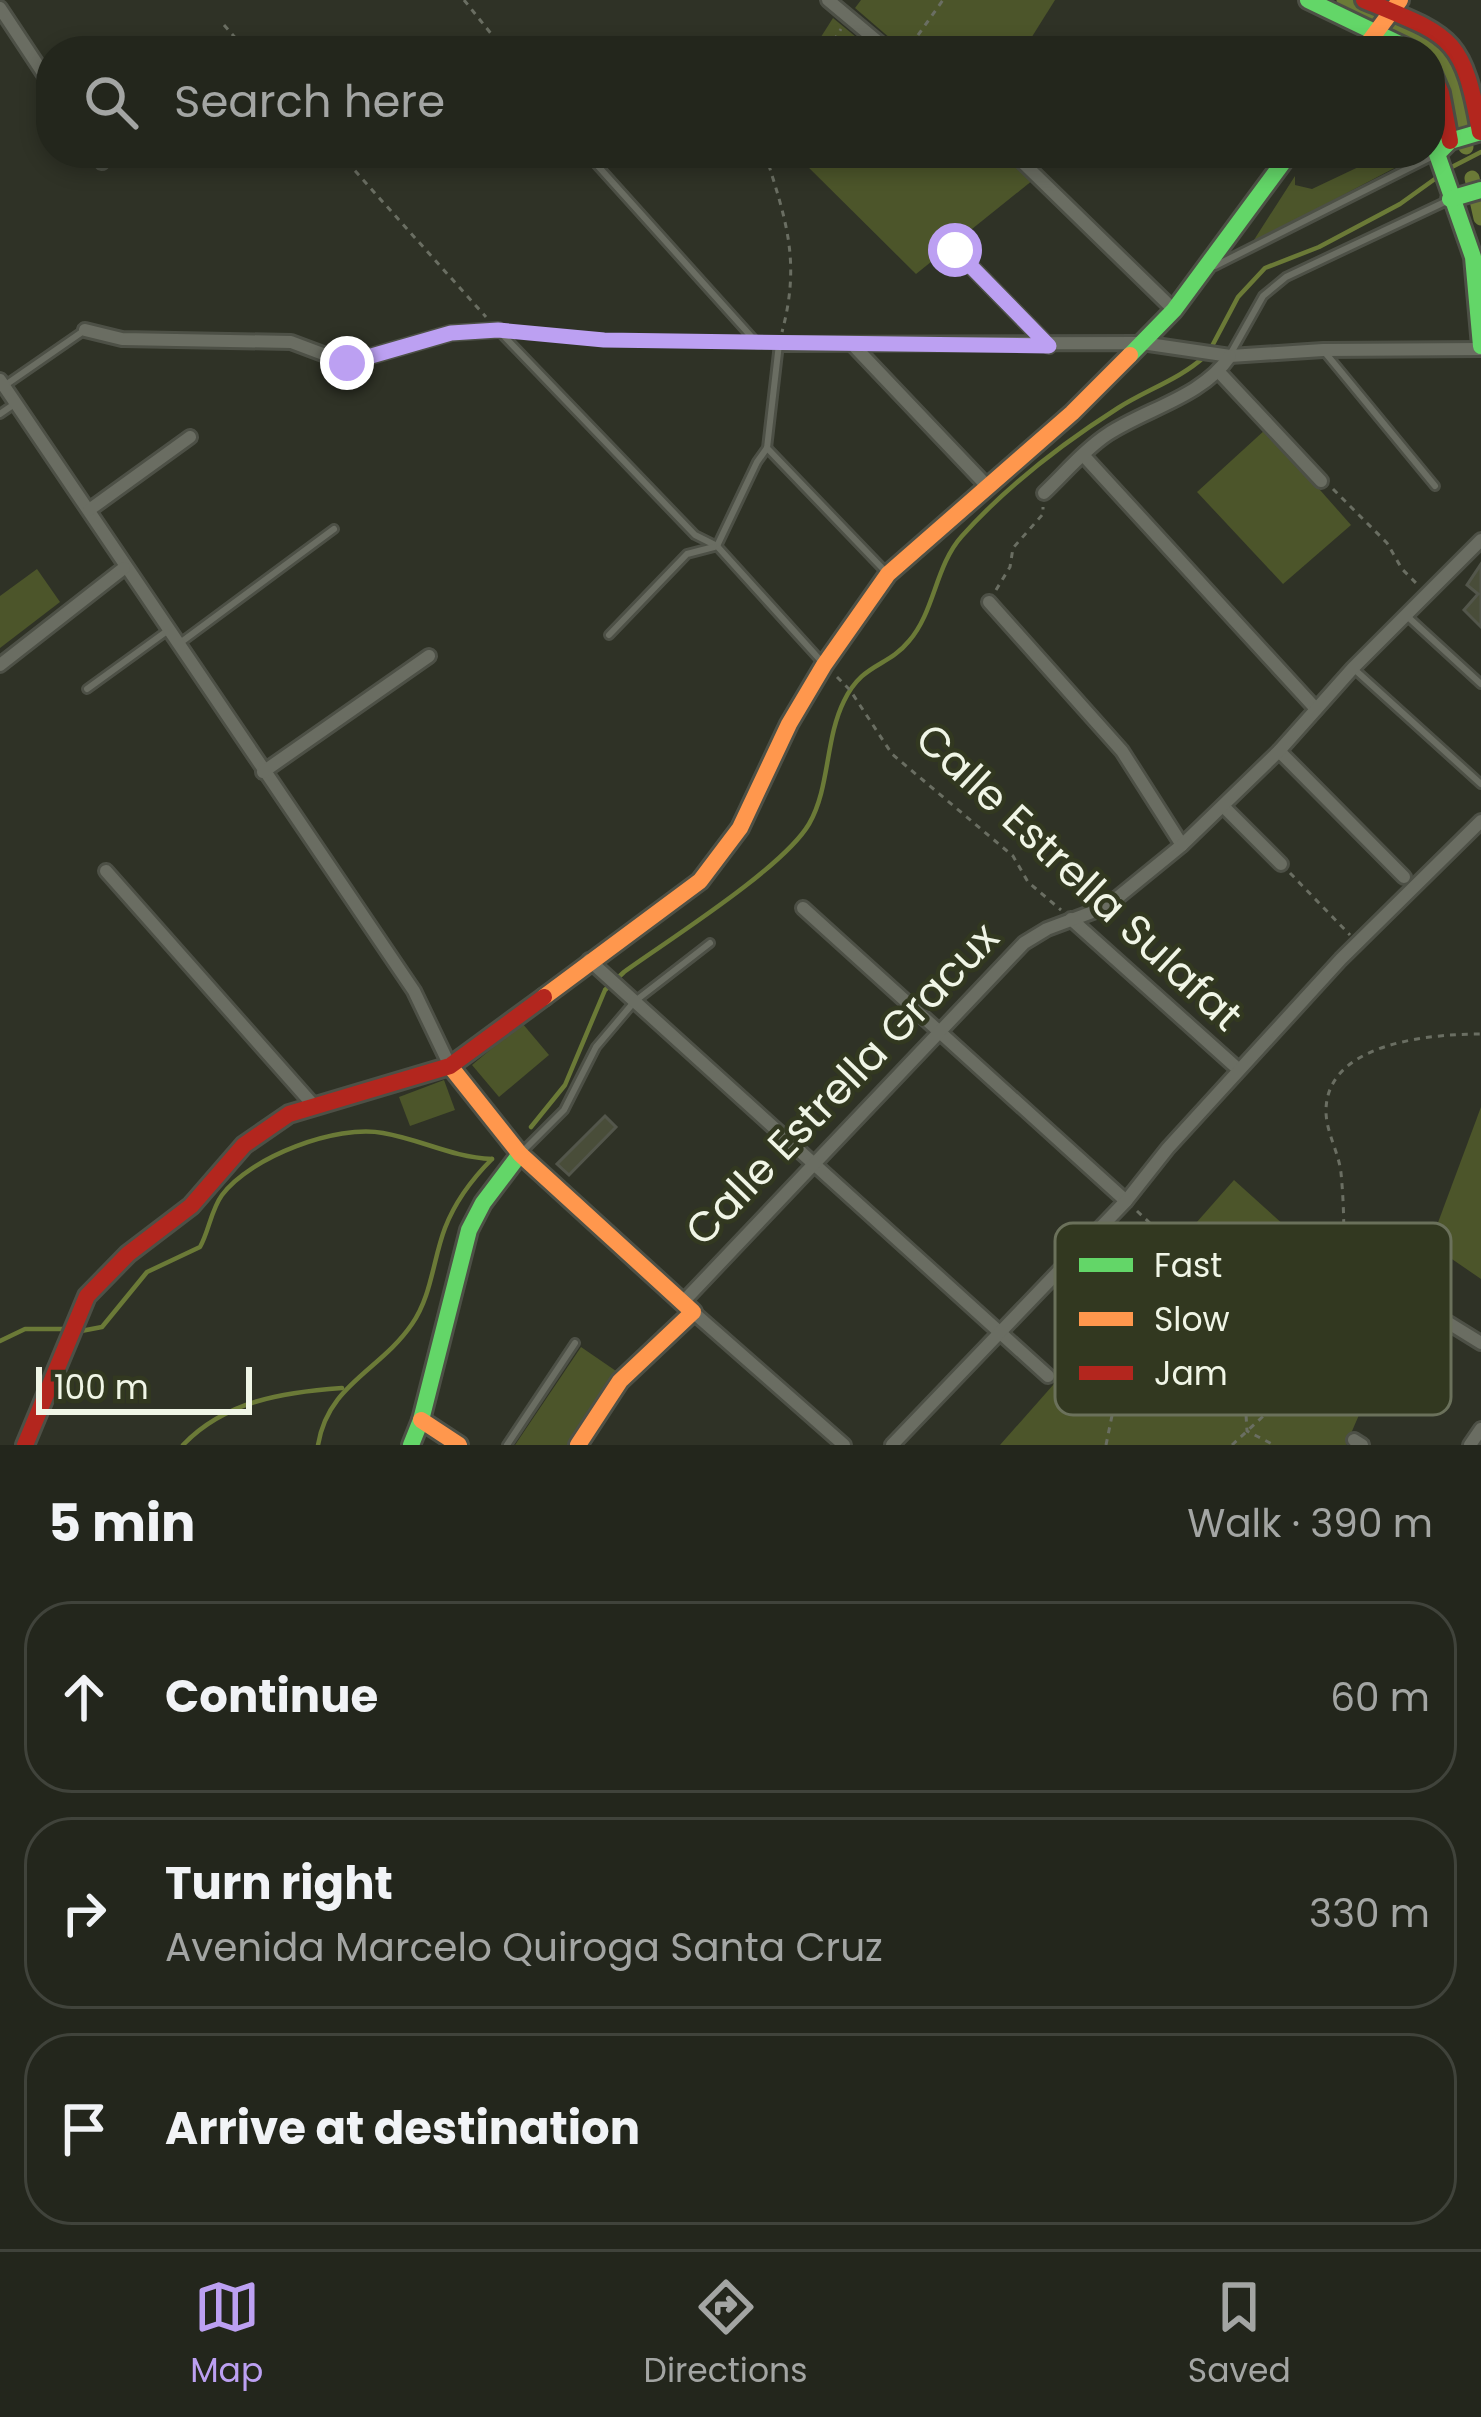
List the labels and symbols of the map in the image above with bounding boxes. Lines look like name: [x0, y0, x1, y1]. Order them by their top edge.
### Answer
route start: [928, 223, 982, 277]
route end: [320, 336, 374, 390]
street label: Calle Estrella Sulafat: [903, 710, 1255, 1044]
street label: Calle Estrella Gracux: [672, 909, 1012, 1259]
legend: [1055, 1223, 1451, 1415]
text: Fast: [1154, 1242, 1222, 1289]
text: Slow: [1154, 1296, 1230, 1343]
text: Jam: [1154, 1350, 1228, 1397]
scale bar: [36, 1361, 252, 1414]

